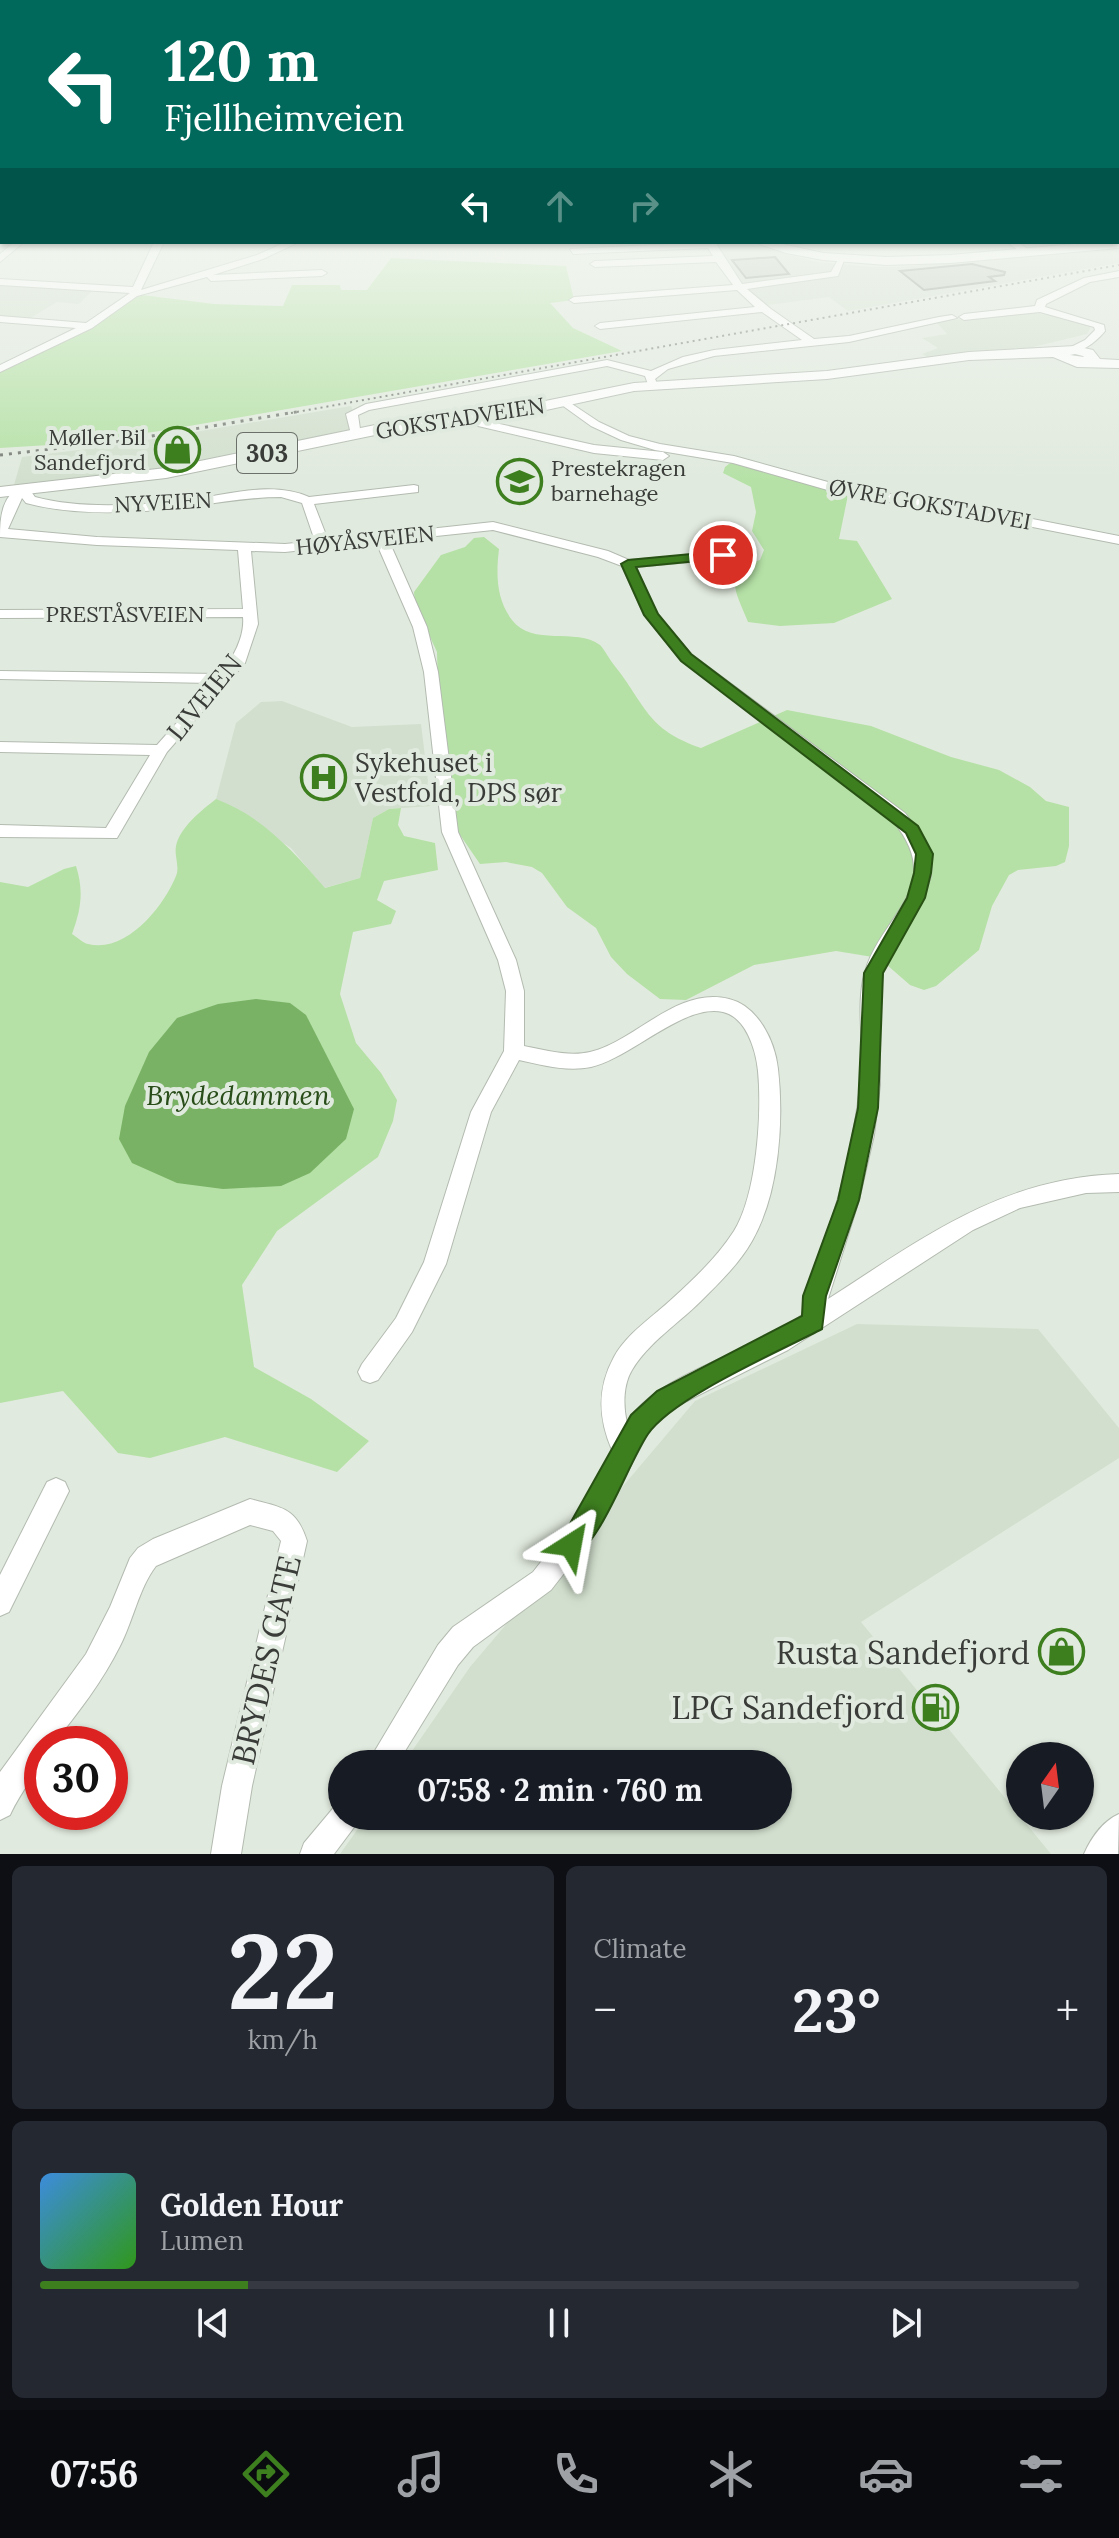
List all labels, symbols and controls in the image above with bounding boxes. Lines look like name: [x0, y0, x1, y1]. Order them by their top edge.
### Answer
text: 120 m: [164, 25, 318, 96]
icon: left: [32, 32, 136, 136]
text: Fjellheimveien: [164, 95, 404, 141]
icon: left: [454, 184, 498, 228]
icon: ahead: [538, 184, 582, 228]
icon: right: [622, 184, 666, 228]
street label: GOKSTADVEIEN: [374, 391, 546, 445]
place label: Møller Bil Sandefjord: [34, 423, 146, 476]
shop icon: Møller Bil Sandefjord: [153, 426, 201, 474]
road number: 303: [237, 433, 297, 473]
place label: Prestekragen barnehage: [551, 454, 686, 507]
school or university icon: Prestekragen barnehage: [496, 457, 544, 505]
street label: ØVRE GOKSTADVEI: [827, 472, 1033, 536]
street label: NYVEIEN: [113, 485, 213, 519]
street label: HØYÅSVEIEN: [294, 519, 436, 561]
pin: [689, 521, 757, 589]
icon: arrive: [701, 533, 745, 577]
street label: PRESTÅSVEIEN: [46, 600, 204, 628]
street label: LIVEIEN: [159, 647, 249, 747]
place label: Sykehuset i Vestfold, DPS sør: [354, 746, 563, 809]
hospital icon: Sykehuset i Vestfold, DPS sør: [300, 753, 348, 801]
water label: Brydedammen: [146, 1077, 330, 1113]
position arrow: [529, 1503, 613, 1587]
street label: BRYDES GATE: [222, 1551, 310, 1769]
shop icon: Rusta Sandefjord: [1037, 1628, 1085, 1676]
place label: Rusta Sandefjord: [776, 1632, 1030, 1673]
fuel station icon: LPG Sandefjord: [912, 1683, 960, 1731]
place label: LPG Sandefjord: [671, 1687, 905, 1728]
speed limit sign: 30: [24, 1726, 128, 1830]
north arrow: [1006, 1742, 1094, 1830]
map controls: [1006, 1742, 1094, 1830]
text: 07:58 · 2 min · 760 m: [417, 1771, 703, 1809]
text: 22: [227, 1904, 338, 2037]
text: Climate: [594, 1932, 687, 1965]
text: 23°: [792, 1972, 881, 2048]
text: −: [594, 1982, 617, 2038]
text: +: [1056, 1982, 1079, 2038]
text: km/h: [248, 2023, 318, 2056]
text: Golden Hour: [160, 2186, 343, 2224]
text: Lumen: [160, 2224, 244, 2257]
icon: previous: [191, 2301, 235, 2345]
icon: pause: [537, 2301, 581, 2345]
icon: next: [884, 2301, 928, 2345]
icon: directions: [238, 2446, 294, 2502]
icon: music: [393, 2446, 449, 2502]
icon: phone: [548, 2446, 604, 2502]
icon: climate: [703, 2446, 759, 2502]
icon: car: [858, 2446, 914, 2502]
icon: filters: [1013, 2446, 1069, 2502]
text: 07:56: [50, 2451, 138, 2497]

